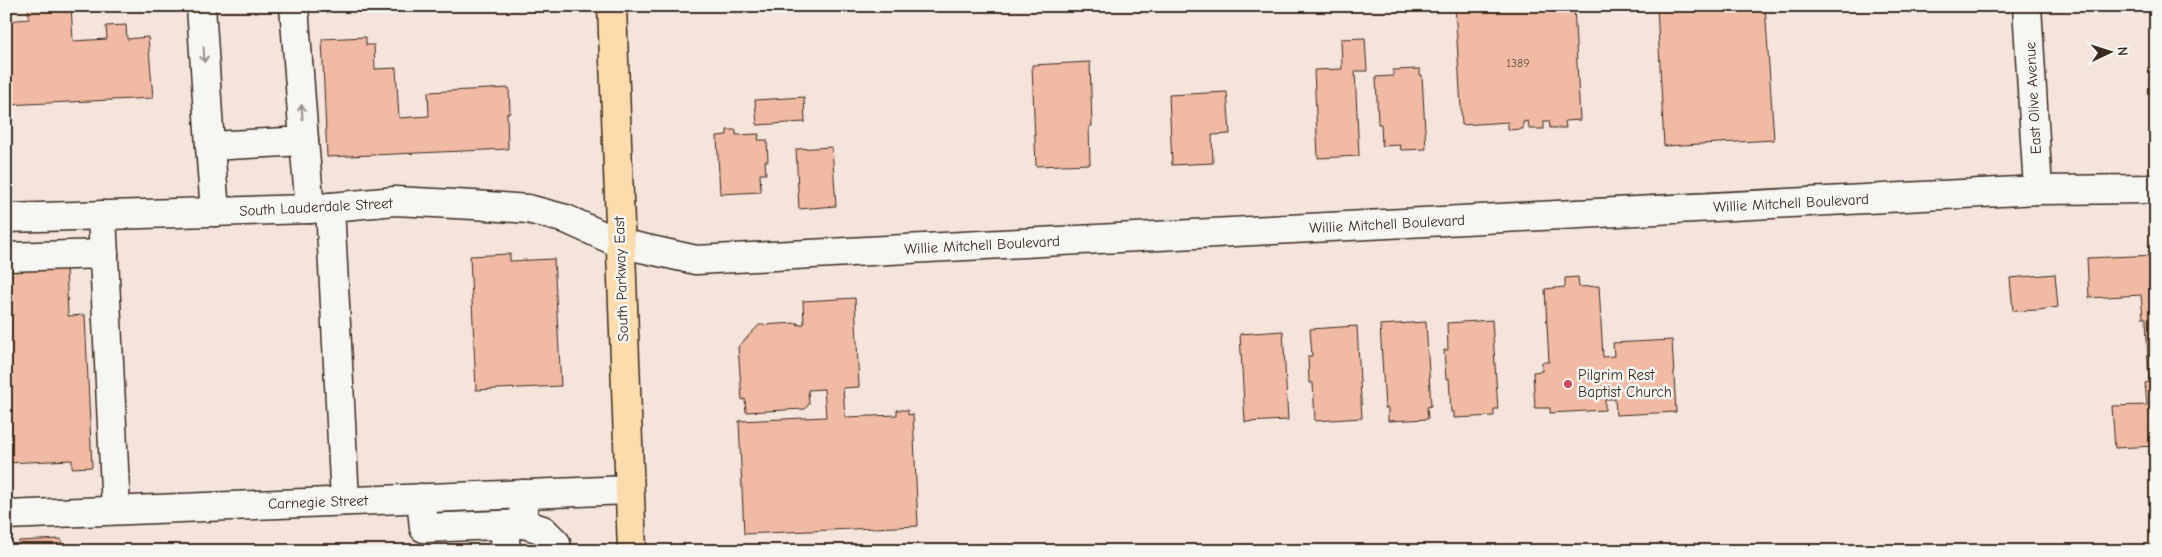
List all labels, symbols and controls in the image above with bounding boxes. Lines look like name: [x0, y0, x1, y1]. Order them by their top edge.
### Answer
north arrow: [2084, 28, 2134, 78]
street label: East Olive Avenue: [2021, 41, 2045, 155]
text: N: [2114, 46, 2131, 56]
one-way arrow: [200, 47, 209, 63]
house number: 1389: [1506, 56, 1530, 70]
one-way arrow: [297, 104, 306, 120]
street label: Willie Mitchell Boulevard: [1713, 190, 1869, 216]
street label: South Lauderdale Street: [239, 194, 394, 220]
street label: Willie Mitchell Boulevard: [1309, 211, 1465, 237]
street label: South Parkway East: [610, 215, 632, 342]
street label: Willie Mitchell Boulevard: [904, 232, 1060, 258]
place label: Pilgrim Rest Baptist Church: [1578, 366, 1672, 401]
marker: Pilgrim Rest Baptist Church: [1562, 378, 1574, 390]
street label: Carnegie Street: [268, 491, 369, 513]

